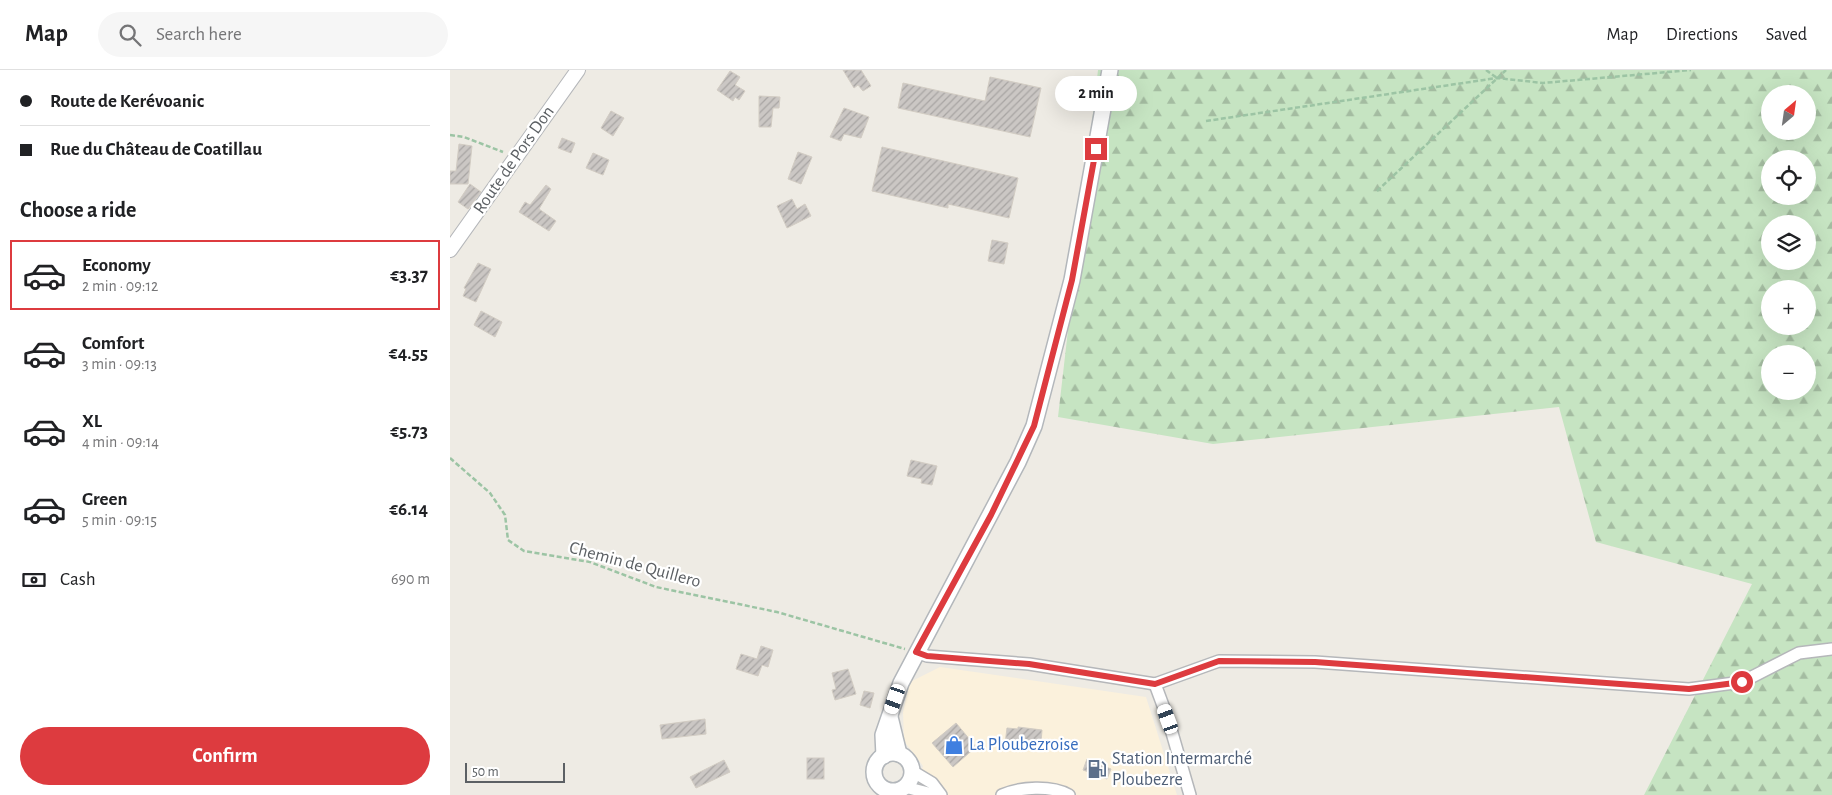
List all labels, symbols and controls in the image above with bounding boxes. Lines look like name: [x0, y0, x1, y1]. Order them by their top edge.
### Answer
search box: [98, 12, 448, 57]
icon: search: [116, 21, 144, 49]
text: Map: [25, 22, 68, 46]
text: Search here: [156, 25, 242, 44]
text: Map: [1607, 26, 1638, 44]
text: Directions: [1666, 26, 1738, 44]
text: Saved: [1766, 26, 1807, 44]
callout: 2 min: [1055, 77, 1137, 112]
text: 2 min: [1078, 85, 1114, 101]
north arrow: [1761, 85, 1816, 140]
map controls: [1761, 85, 1816, 400]
text: Route de Kerévoanic: [50, 92, 204, 111]
street label: Route de Pors Don: [470, 103, 558, 217]
route end: [1085, 138, 1107, 160]
text: Rue du Château de Coatillau: [50, 140, 262, 159]
button: locate: [1761, 150, 1816, 205]
text: Choose a ride: [20, 199, 136, 221]
button: layers: [1761, 215, 1816, 270]
icon: car: [22, 253, 67, 298]
text: Economy: [82, 256, 151, 275]
text: €3.37: [390, 266, 428, 285]
text: 2 min · 09:12: [82, 278, 158, 294]
button: +: [1761, 280, 1816, 335]
icon: car: [22, 331, 67, 376]
text: Comfort: [82, 334, 144, 353]
text: €4.55: [389, 344, 428, 363]
button: −: [1761, 345, 1816, 400]
text: 3 min · 09:13: [82, 356, 157, 372]
icon: car: [22, 409, 67, 454]
text: XL: [82, 412, 102, 431]
text: €5.73: [390, 422, 428, 441]
text: 4 min · 09:14: [82, 434, 159, 450]
icon: car: [22, 487, 67, 532]
text: Green: [82, 490, 128, 509]
text: €6.14: [389, 500, 428, 519]
text: 5 min · 09:15: [82, 512, 157, 528]
street label: Chemin de Quillero: [567, 539, 703, 591]
icon: cash: [20, 566, 48, 594]
text: Cash: [60, 570, 96, 589]
text: 690 m: [391, 571, 430, 587]
route start: [1731, 671, 1753, 693]
car: [883, 682, 906, 716]
car: [1155, 702, 1180, 736]
button: Confirm: [20, 727, 430, 785]
shop icon: La Ploubezroise: [943, 734, 965, 756]
place label: La Ploubezroise: [969, 736, 1079, 754]
place label: Station Intermarché Ploubezre: [1112, 750, 1252, 789]
fuel station icon: Station Intermarché Ploubezre: [1086, 758, 1108, 780]
scale bar: [465, 760, 565, 783]
text: 50 m: [472, 765, 499, 779]

